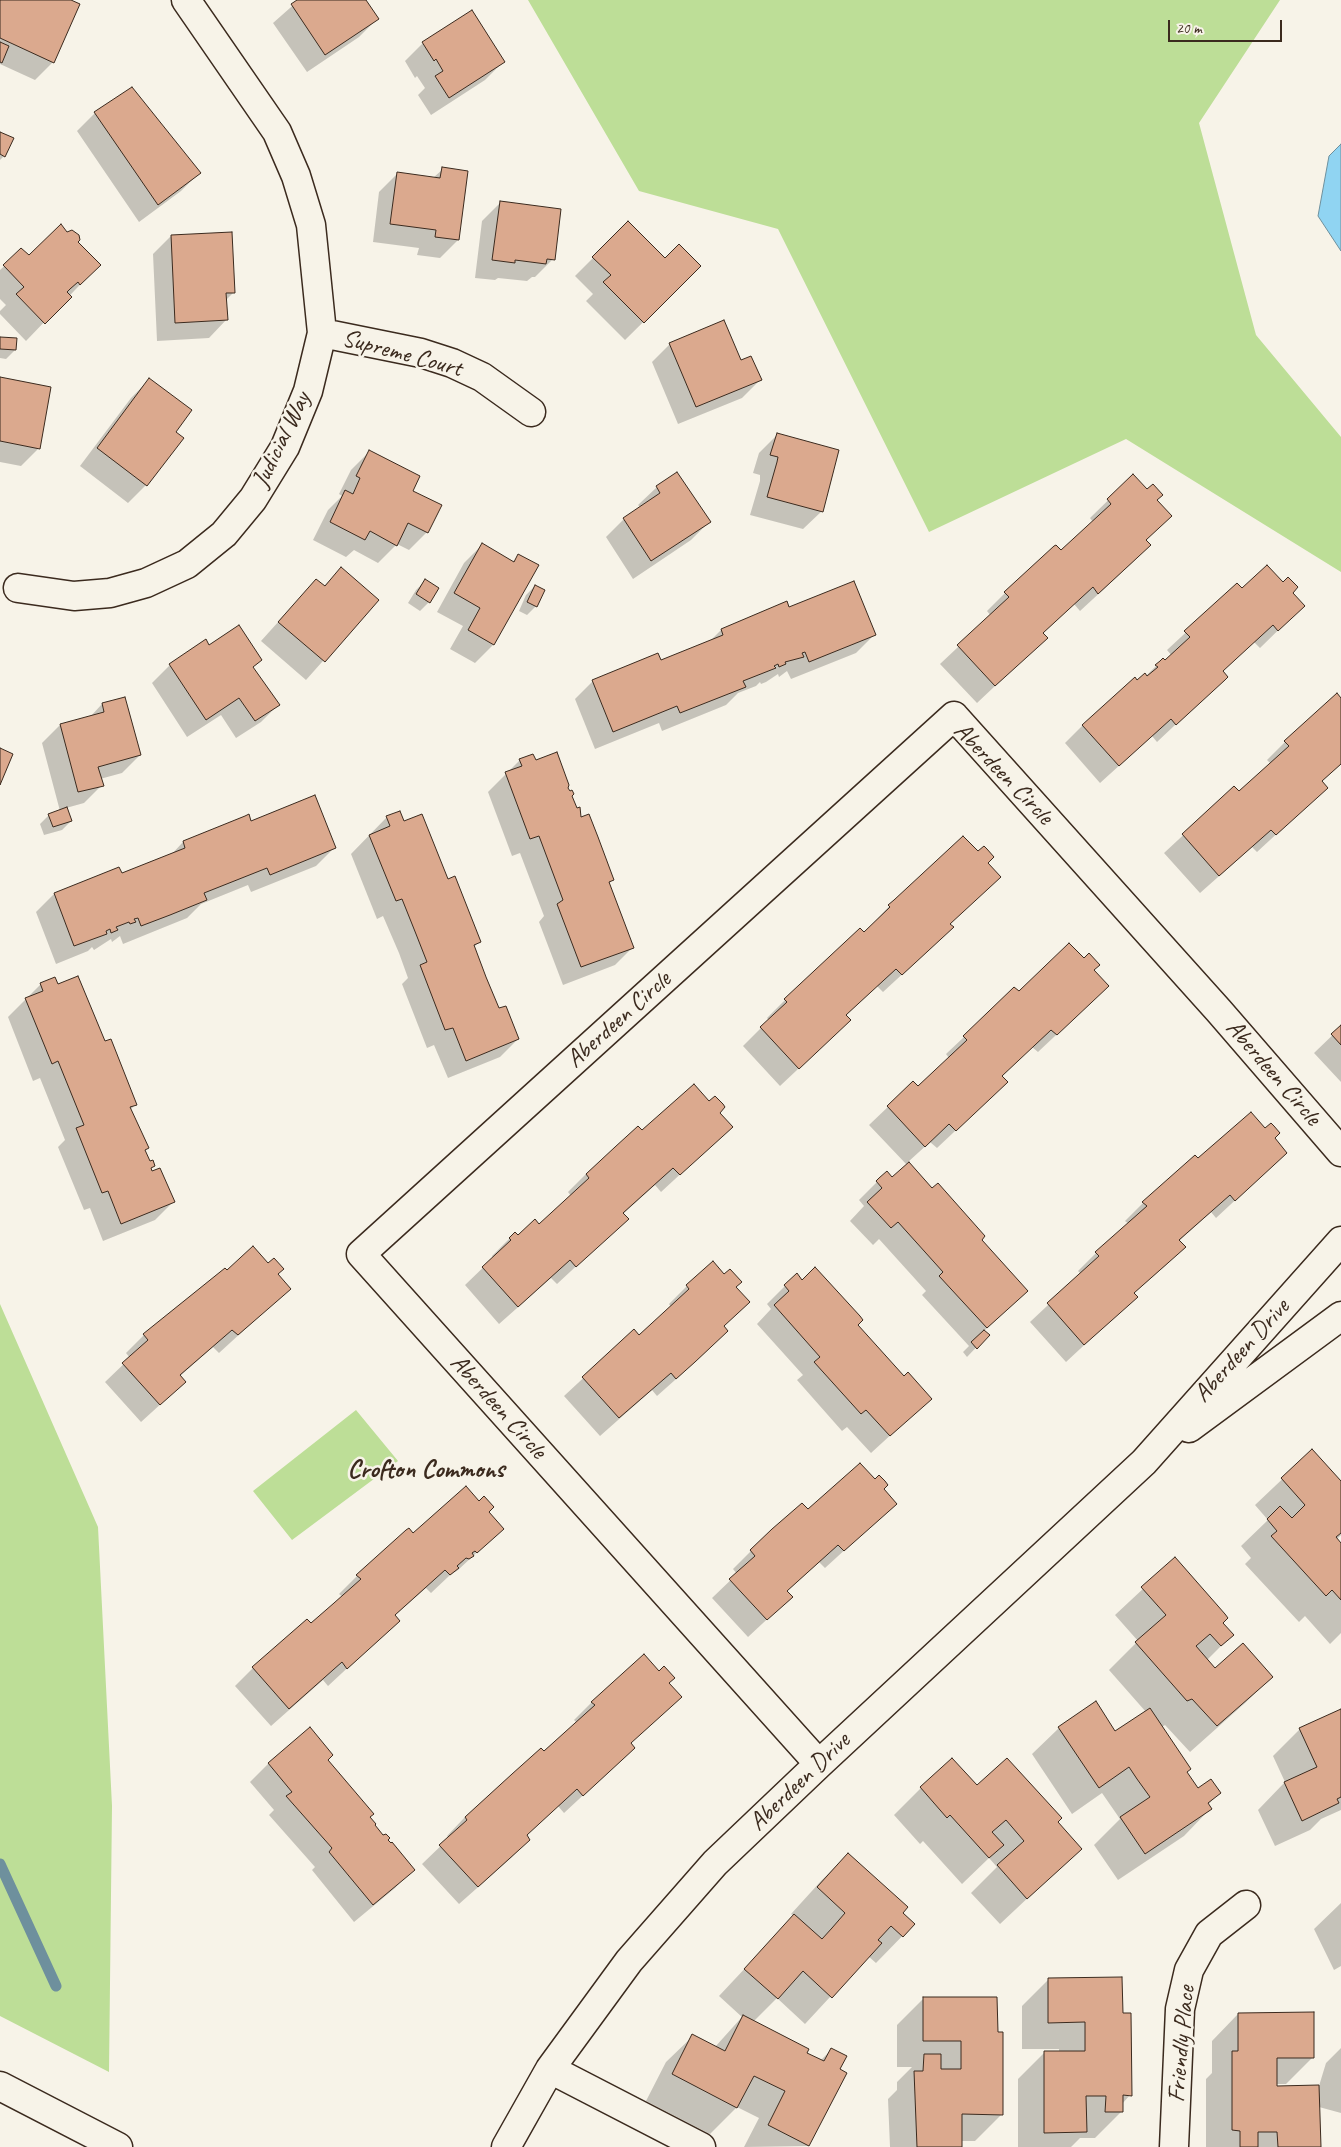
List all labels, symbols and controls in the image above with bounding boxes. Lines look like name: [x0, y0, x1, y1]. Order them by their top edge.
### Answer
scale bar: [1171, 10, 1285, 42]
text: 20 m: [1176, 19, 1202, 38]
street label: Supreme Court: [339, 324, 465, 384]
street label: Judicial Way: [246, 387, 318, 493]
street label: Aberdeen Circle: [947, 717, 1059, 831]
street label: Aberdeen Circle: [560, 965, 678, 1075]
street label: Aberdeen Circle: [1219, 1014, 1327, 1132]
street label: Aberdeen Drive: [1188, 1293, 1296, 1409]
street label: Aberdeen Circle: [443, 1348, 553, 1466]
district label: Crofton Commons: [348, 1454, 504, 1486]
street label: Aberdeen Drive: [743, 1726, 857, 1838]
street label: Friendly Place: [1162, 1985, 1202, 2103]

